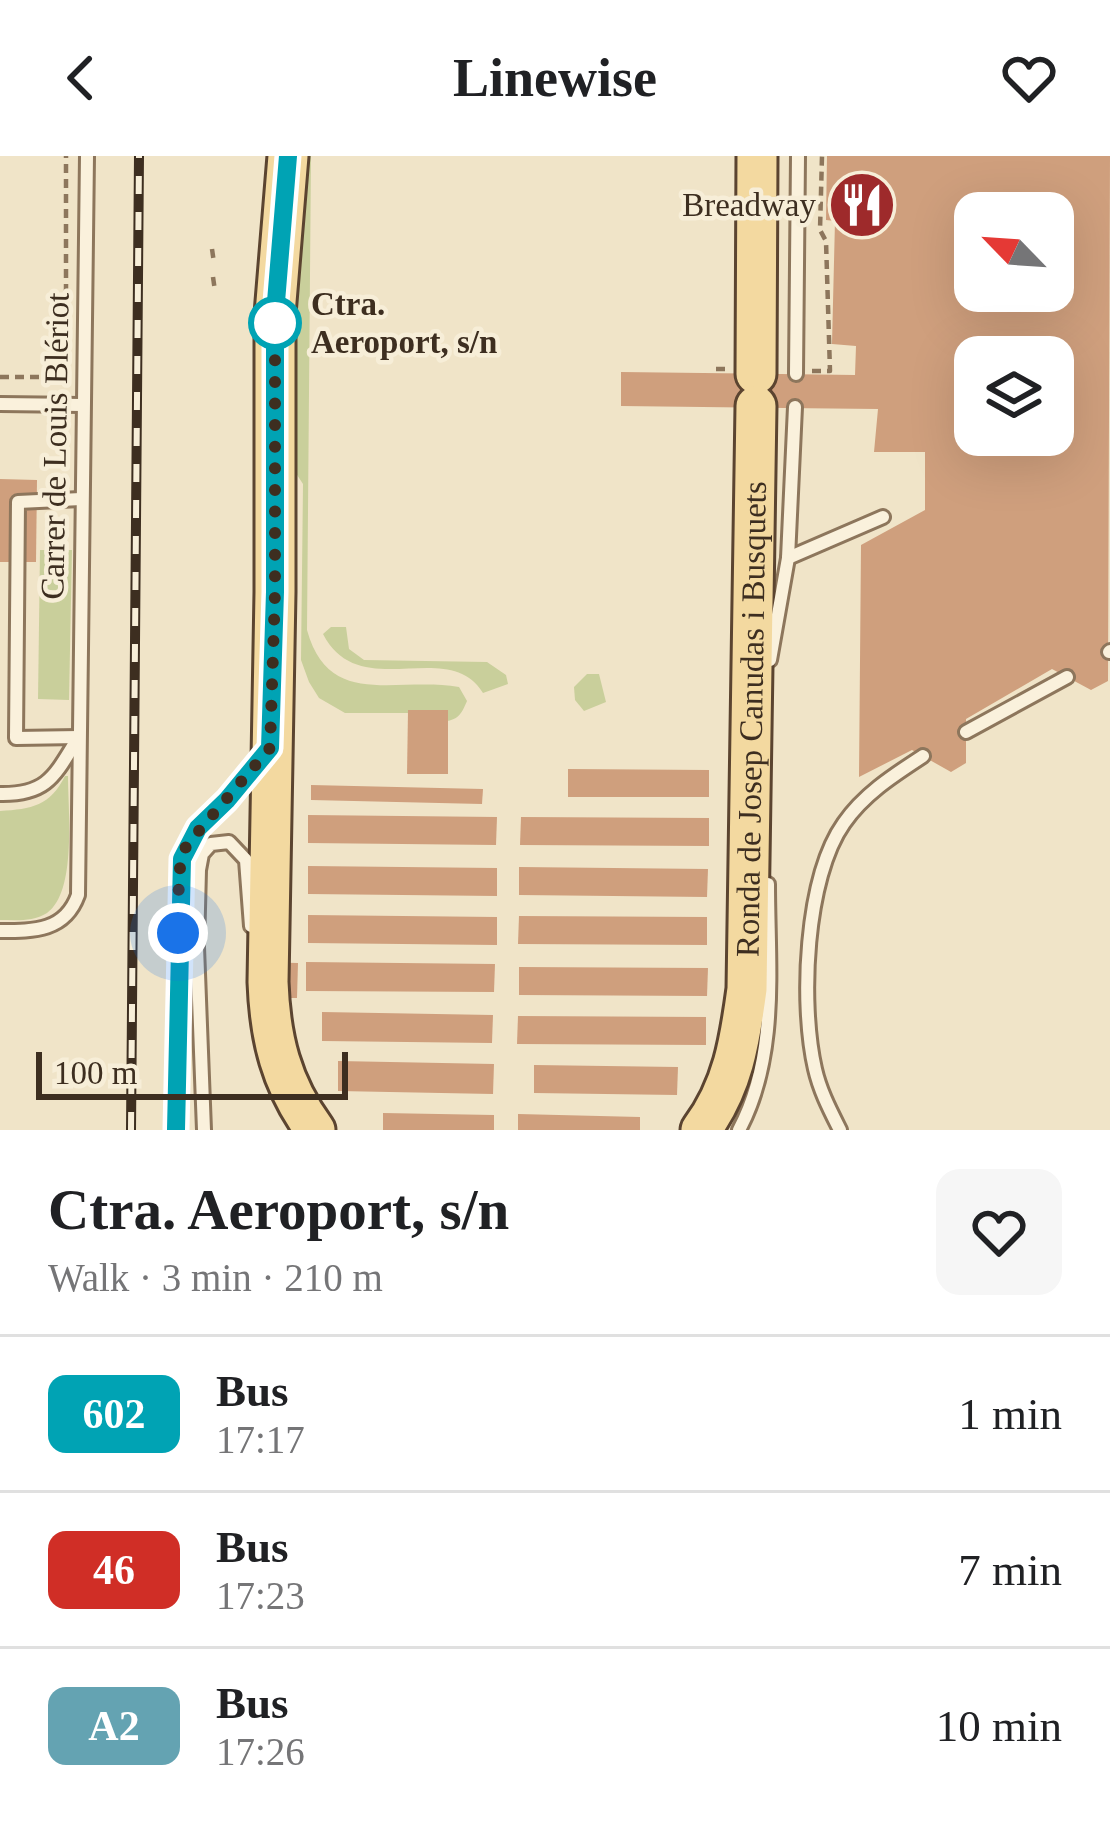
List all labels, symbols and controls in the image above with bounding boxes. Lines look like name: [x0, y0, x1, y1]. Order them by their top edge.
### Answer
icon: back: [48, 45, 114, 111]
icon: heart: [996, 45, 1062, 111]
text: Linewise: [453, 48, 657, 108]
restaurant icon: Breadway: [827, 170, 897, 240]
place label: Breadway: [682, 187, 816, 223]
north arrow: [954, 192, 1074, 312]
map controls: [954, 192, 1074, 456]
place label: Ctra. Aeroport, s/n: [311, 286, 497, 360]
street label: Carrer de Louis Blériot: [34, 292, 76, 600]
marker: Ctra. Aeroport, s/n: [250, 298, 300, 348]
button: layers: [954, 336, 1074, 456]
street label: Ronda de Josep Canudas i Busquets: [729, 481, 773, 957]
your location: [148, 903, 208, 963]
scale bar: [36, 1046, 348, 1099]
text: 100 m: [54, 1055, 137, 1091]
button: heart: [936, 1169, 1062, 1295]
text: Ctra. Aeroport, s/n: [48, 1178, 509, 1241]
text: Walk · 3 min · 210 m: [48, 1256, 383, 1299]
text: Bus: [216, 1366, 289, 1416]
text: 1 min: [958, 1389, 1062, 1439]
text: 602: [83, 1391, 146, 1437]
text: 17:17: [216, 1418, 305, 1461]
text: Bus: [216, 1522, 289, 1572]
text: 7 min: [958, 1545, 1062, 1595]
text: 46: [93, 1547, 135, 1593]
text: 17:23: [216, 1574, 305, 1617]
text: Bus: [216, 1678, 289, 1728]
text: 10 min: [936, 1701, 1062, 1751]
text: A2: [88, 1703, 140, 1749]
text: 17:26: [216, 1730, 305, 1773]

